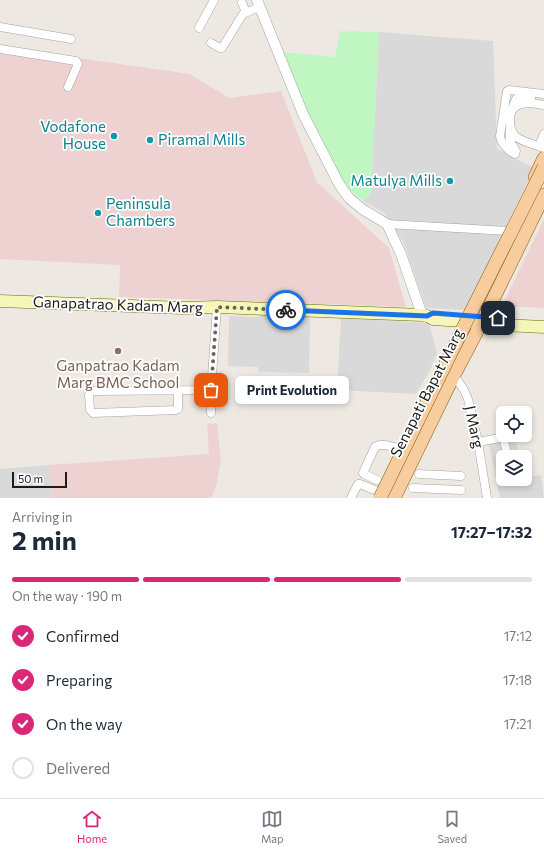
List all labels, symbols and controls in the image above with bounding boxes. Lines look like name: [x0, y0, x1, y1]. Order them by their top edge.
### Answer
place label: Vodafone House: [40, 117, 106, 152]
place label: Piramal Mills: [158, 130, 245, 148]
marker: Vodafone House: [109, 131, 119, 141]
marker: Piramal Mills: [145, 135, 155, 145]
place label: Matulya Mills: [351, 171, 442, 189]
marker: Matulya Mills: [445, 176, 455, 186]
place label: Peninsula Chambers: [106, 194, 175, 229]
marker: Peninsula Chambers: [93, 208, 103, 218]
courier: [266, 290, 306, 330]
street label: Ganapatrao Kadam Marg: [33, 292, 203, 316]
icon: bike: [275, 299, 297, 321]
pin: [481, 301, 515, 335]
icon: home: [487, 307, 509, 329]
street label: Senapati Bapat Marg: [386, 325, 466, 460]
marker: Ganpatrao Kadam Marg BMC School: [113, 346, 123, 356]
place label: Ganpatrao Kadam Marg BMC School: [56, 356, 180, 391]
pin: [194, 373, 228, 407]
callout: Print Evolution: [235, 376, 349, 404]
icon: bag: [200, 379, 222, 401]
text: Print Evolution: [247, 382, 337, 398]
street label: J Marg: [462, 404, 488, 450]
map controls: [496, 406, 532, 486]
button: locate: [496, 406, 532, 442]
button: layers: [496, 450, 532, 486]
scale bar: [12, 470, 67, 489]
text: 50 m: [18, 472, 43, 485]
text: Arriving in: [12, 509, 72, 525]
text: 17:27–17:32: [451, 523, 532, 541]
text: 2 min: [12, 524, 77, 555]
text: On the way · 190 m: [12, 588, 122, 604]
icon: check: [12, 625, 34, 647]
text: Confirmed: [46, 627, 119, 645]
text: 17:12: [504, 628, 532, 644]
icon: check: [12, 669, 34, 691]
text: Preparing: [46, 671, 112, 689]
text: 17:18: [503, 672, 532, 688]
icon: check: [12, 713, 34, 735]
text: On the way: [46, 715, 123, 733]
text: 17:21: [504, 716, 532, 732]
text: Delivered: [46, 759, 110, 777]
tab: Home: [77, 808, 107, 845]
tab: Map: [261, 808, 284, 845]
tab: Saved: [437, 808, 467, 845]

